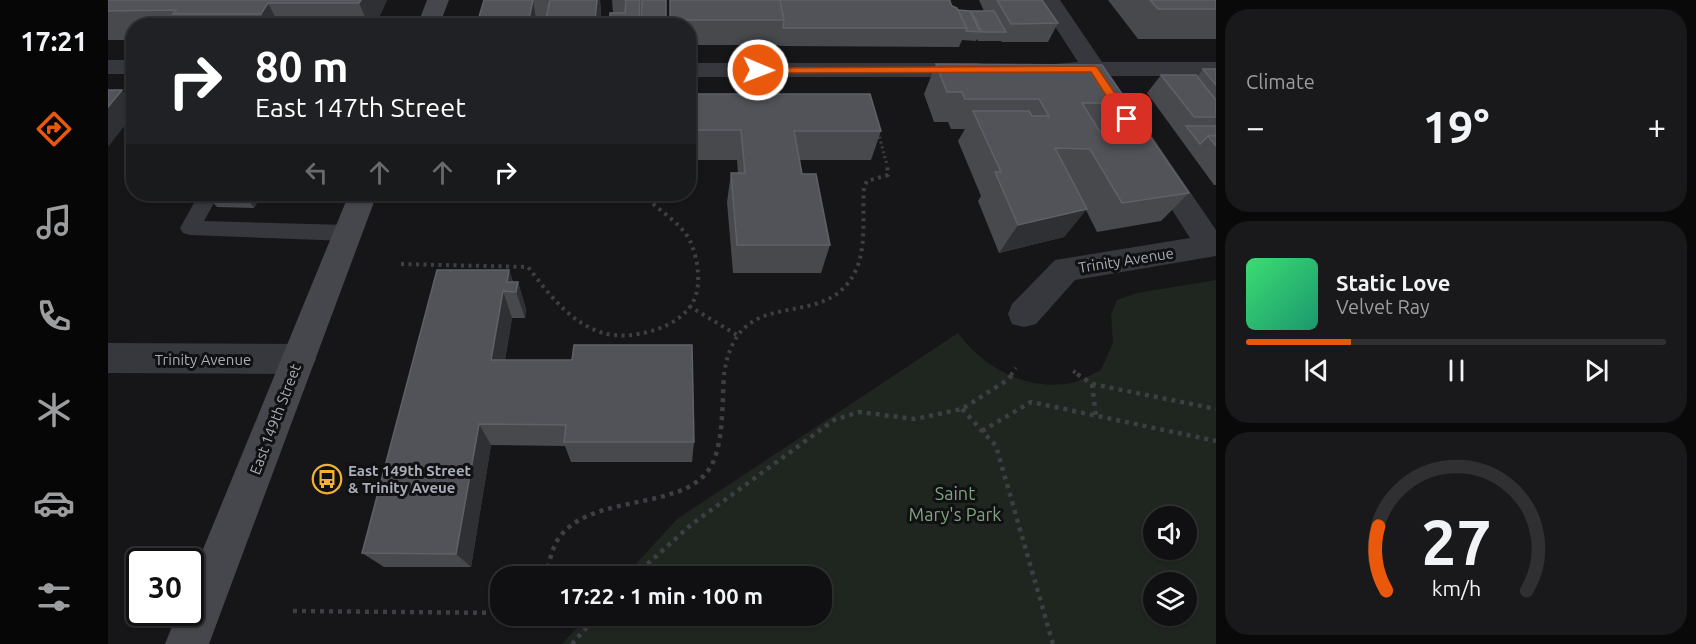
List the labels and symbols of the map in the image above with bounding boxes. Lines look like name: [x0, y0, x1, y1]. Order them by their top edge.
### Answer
position arrow: [726, 38, 790, 102]
pin: [1101, 93, 1152, 144]
street label: Trinity Avenue: [1077, 244, 1175, 276]
street label: Trinity Avenue: [155, 351, 251, 368]
street label: East 149th Street: [246, 361, 304, 477]
place label: East 149th Street & Trinity Aveue: [348, 462, 472, 496]
bus stop icon: East 149th Street & Trinity Aveue: [311, 463, 343, 495]
park label: Saint Mary's Park: [909, 483, 1001, 524]
speed limit sign: 30: [126, 548, 204, 626]

